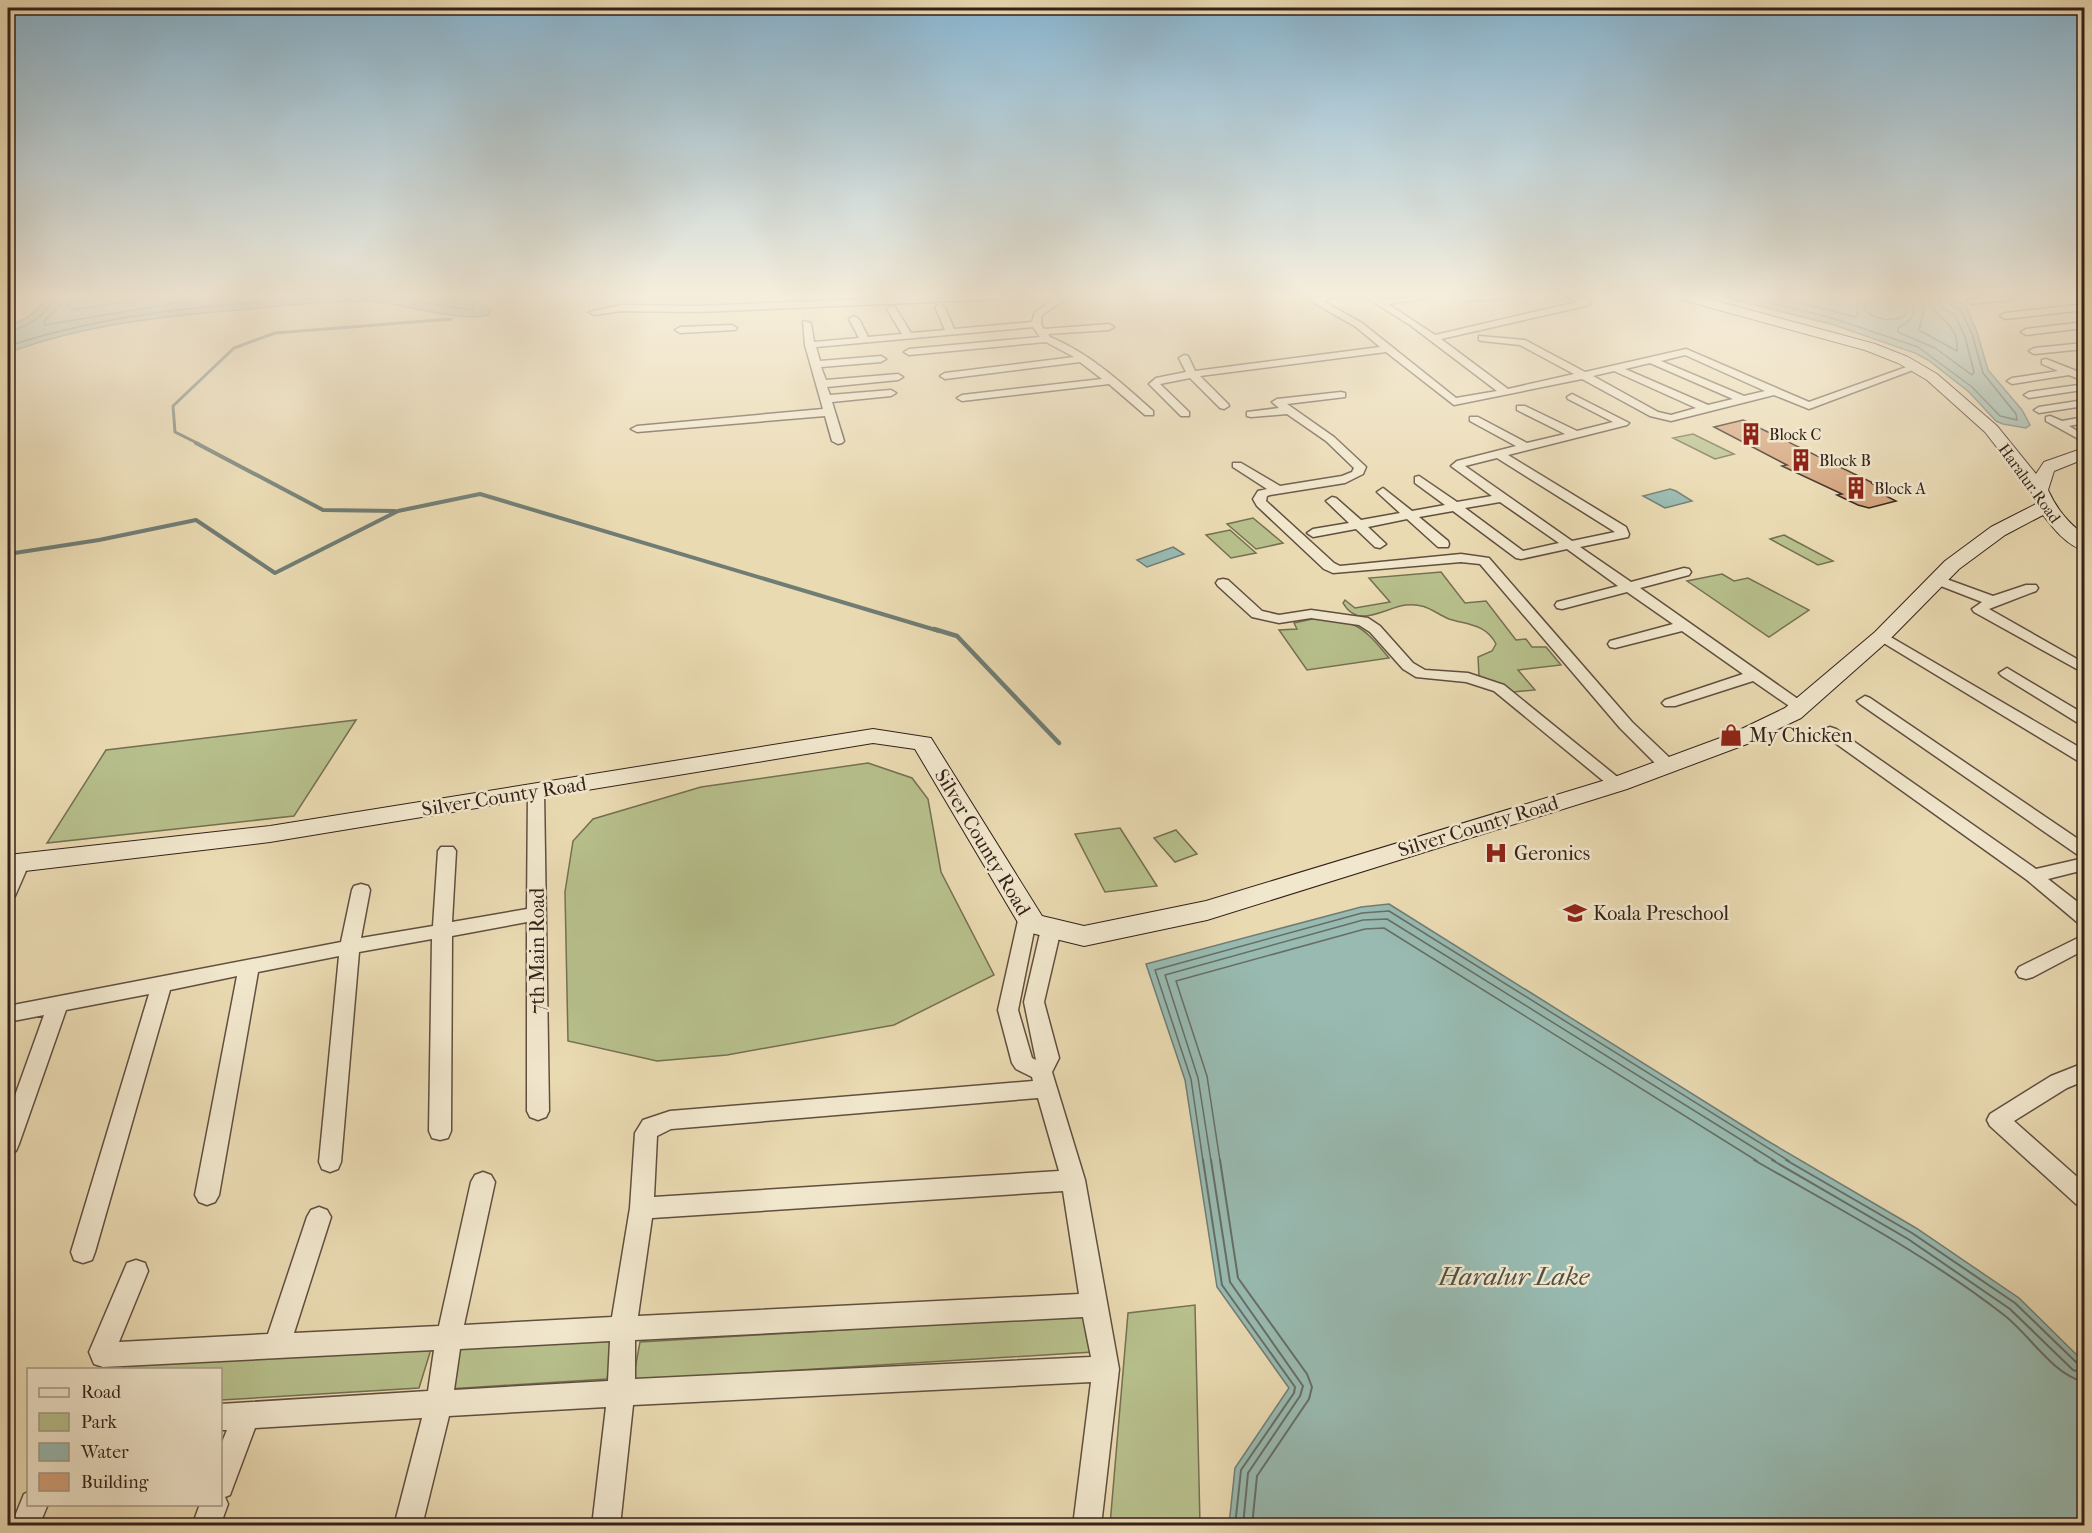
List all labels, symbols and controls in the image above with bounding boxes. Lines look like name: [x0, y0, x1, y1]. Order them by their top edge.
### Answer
building icon: Block C: [1738, 421, 1764, 447]
place label: Block C: [1769, 425, 1821, 444]
street label: Haralur Road: [1994, 440, 2065, 527]
building icon: Block B: [1788, 447, 1814, 473]
place label: Block B: [1819, 451, 1871, 470]
building icon: Block A: [1843, 475, 1869, 501]
place label: Block A: [1874, 479, 1927, 498]
shop icon: My Chicken: [1718, 722, 1744, 748]
place label: My Chicken: [1749, 724, 1853, 747]
street label: Silver County Road: [930, 765, 1036, 921]
street label: Silver County Road: [420, 772, 589, 821]
street label: Silver County Road: [1395, 791, 1562, 862]
hospital icon: Geronics: [1483, 840, 1509, 866]
place label: Geronics: [1514, 842, 1590, 865]
street label: 7th Main Road: [526, 887, 549, 1014]
school or university icon: Koala Preschool: [1562, 900, 1588, 926]
place label: Koala Preschool: [1593, 902, 1729, 925]
water label: Haralur Lake: [1438, 1261, 1591, 1292]
legend: [27, 1368, 222, 1506]
text: Road: [81, 1382, 121, 1403]
text: Park: [81, 1412, 118, 1433]
text: Water: [80, 1442, 129, 1463]
text: Building: [81, 1472, 149, 1493]

